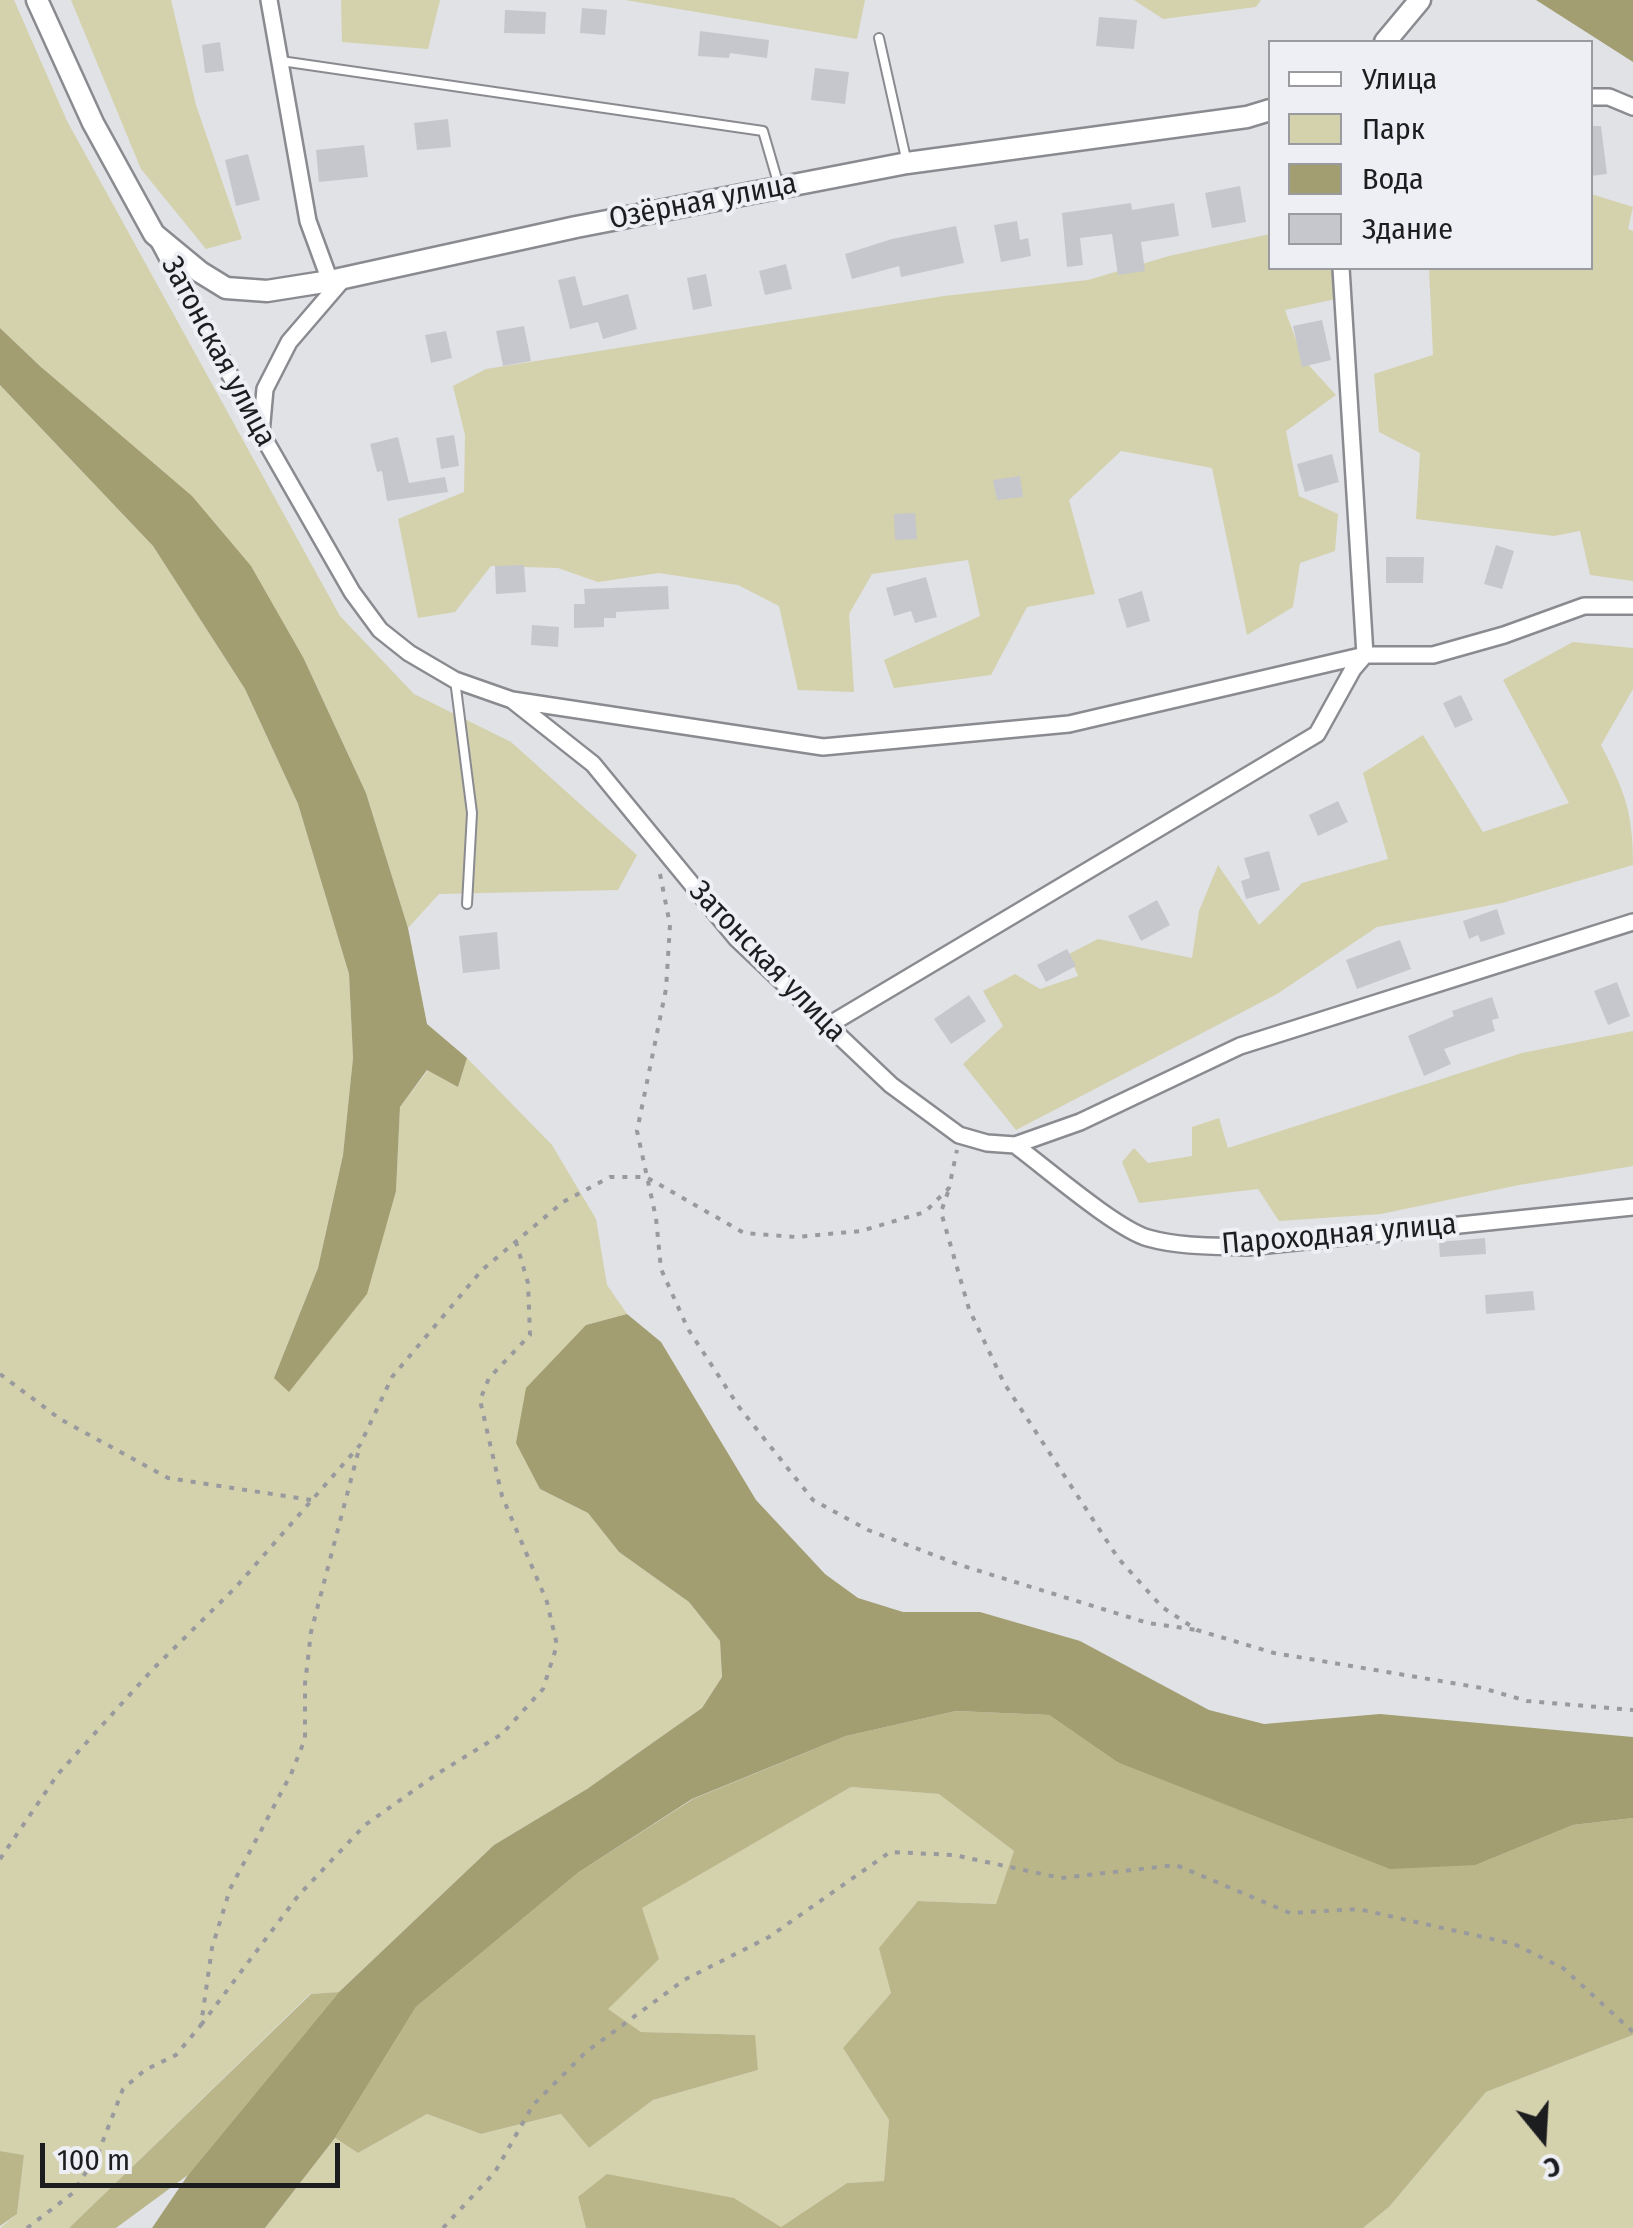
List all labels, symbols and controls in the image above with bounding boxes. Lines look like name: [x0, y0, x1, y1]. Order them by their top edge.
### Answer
legend: [1268, 40, 1593, 270]
text: Улица: [1362, 61, 1437, 97]
text: Парк: [1362, 111, 1425, 147]
text: Вода: [1362, 161, 1424, 197]
street label: Озёрная улица: [606, 166, 800, 238]
text: Здание: [1362, 211, 1453, 247]
street label: Затонская улица: [153, 251, 283, 453]
street label: Затонская улица: [681, 874, 853, 1050]
street label: Пароходная улица: [1220, 1207, 1458, 1263]
north arrow: [1493, 2088, 1593, 2188]
scale bar: [45, 2123, 345, 2185]
text: 100 m: [57, 2142, 130, 2178]
text: С: [1540, 2149, 1565, 2185]

